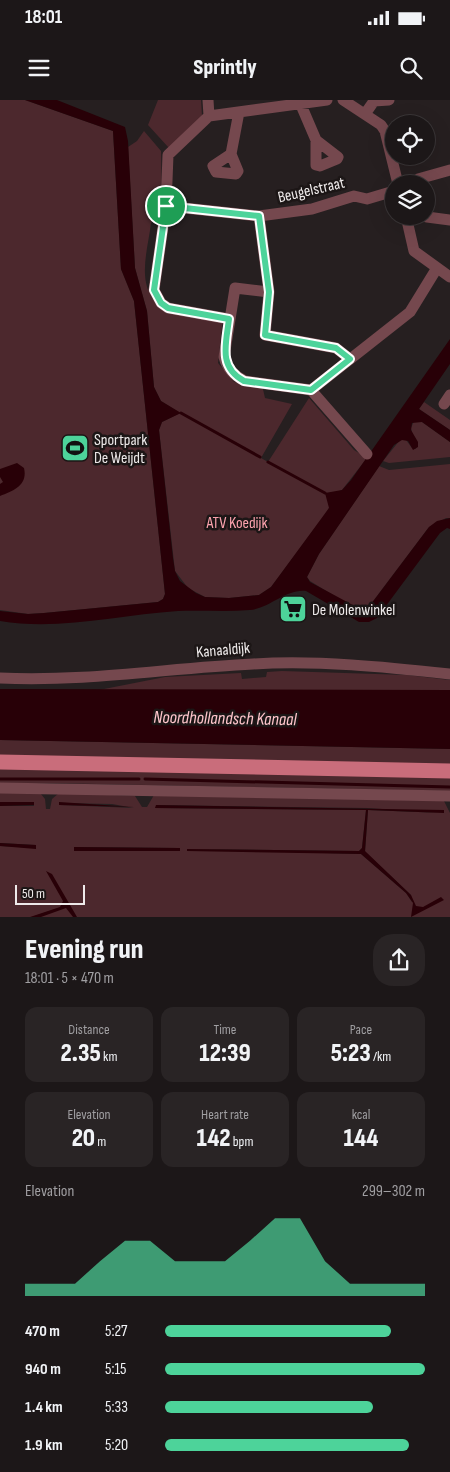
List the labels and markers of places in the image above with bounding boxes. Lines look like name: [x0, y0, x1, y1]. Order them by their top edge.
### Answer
pin: [145, 185, 187, 227]
place label: Sportpark De Weijdt: [94, 431, 147, 468]
sports icon: Sportpark De Weijdt: [60, 433, 90, 463]
supermarket icon: De Molenwinkel: [278, 594, 308, 624]
place label: De Molenwinkel: [312, 601, 395, 620]

